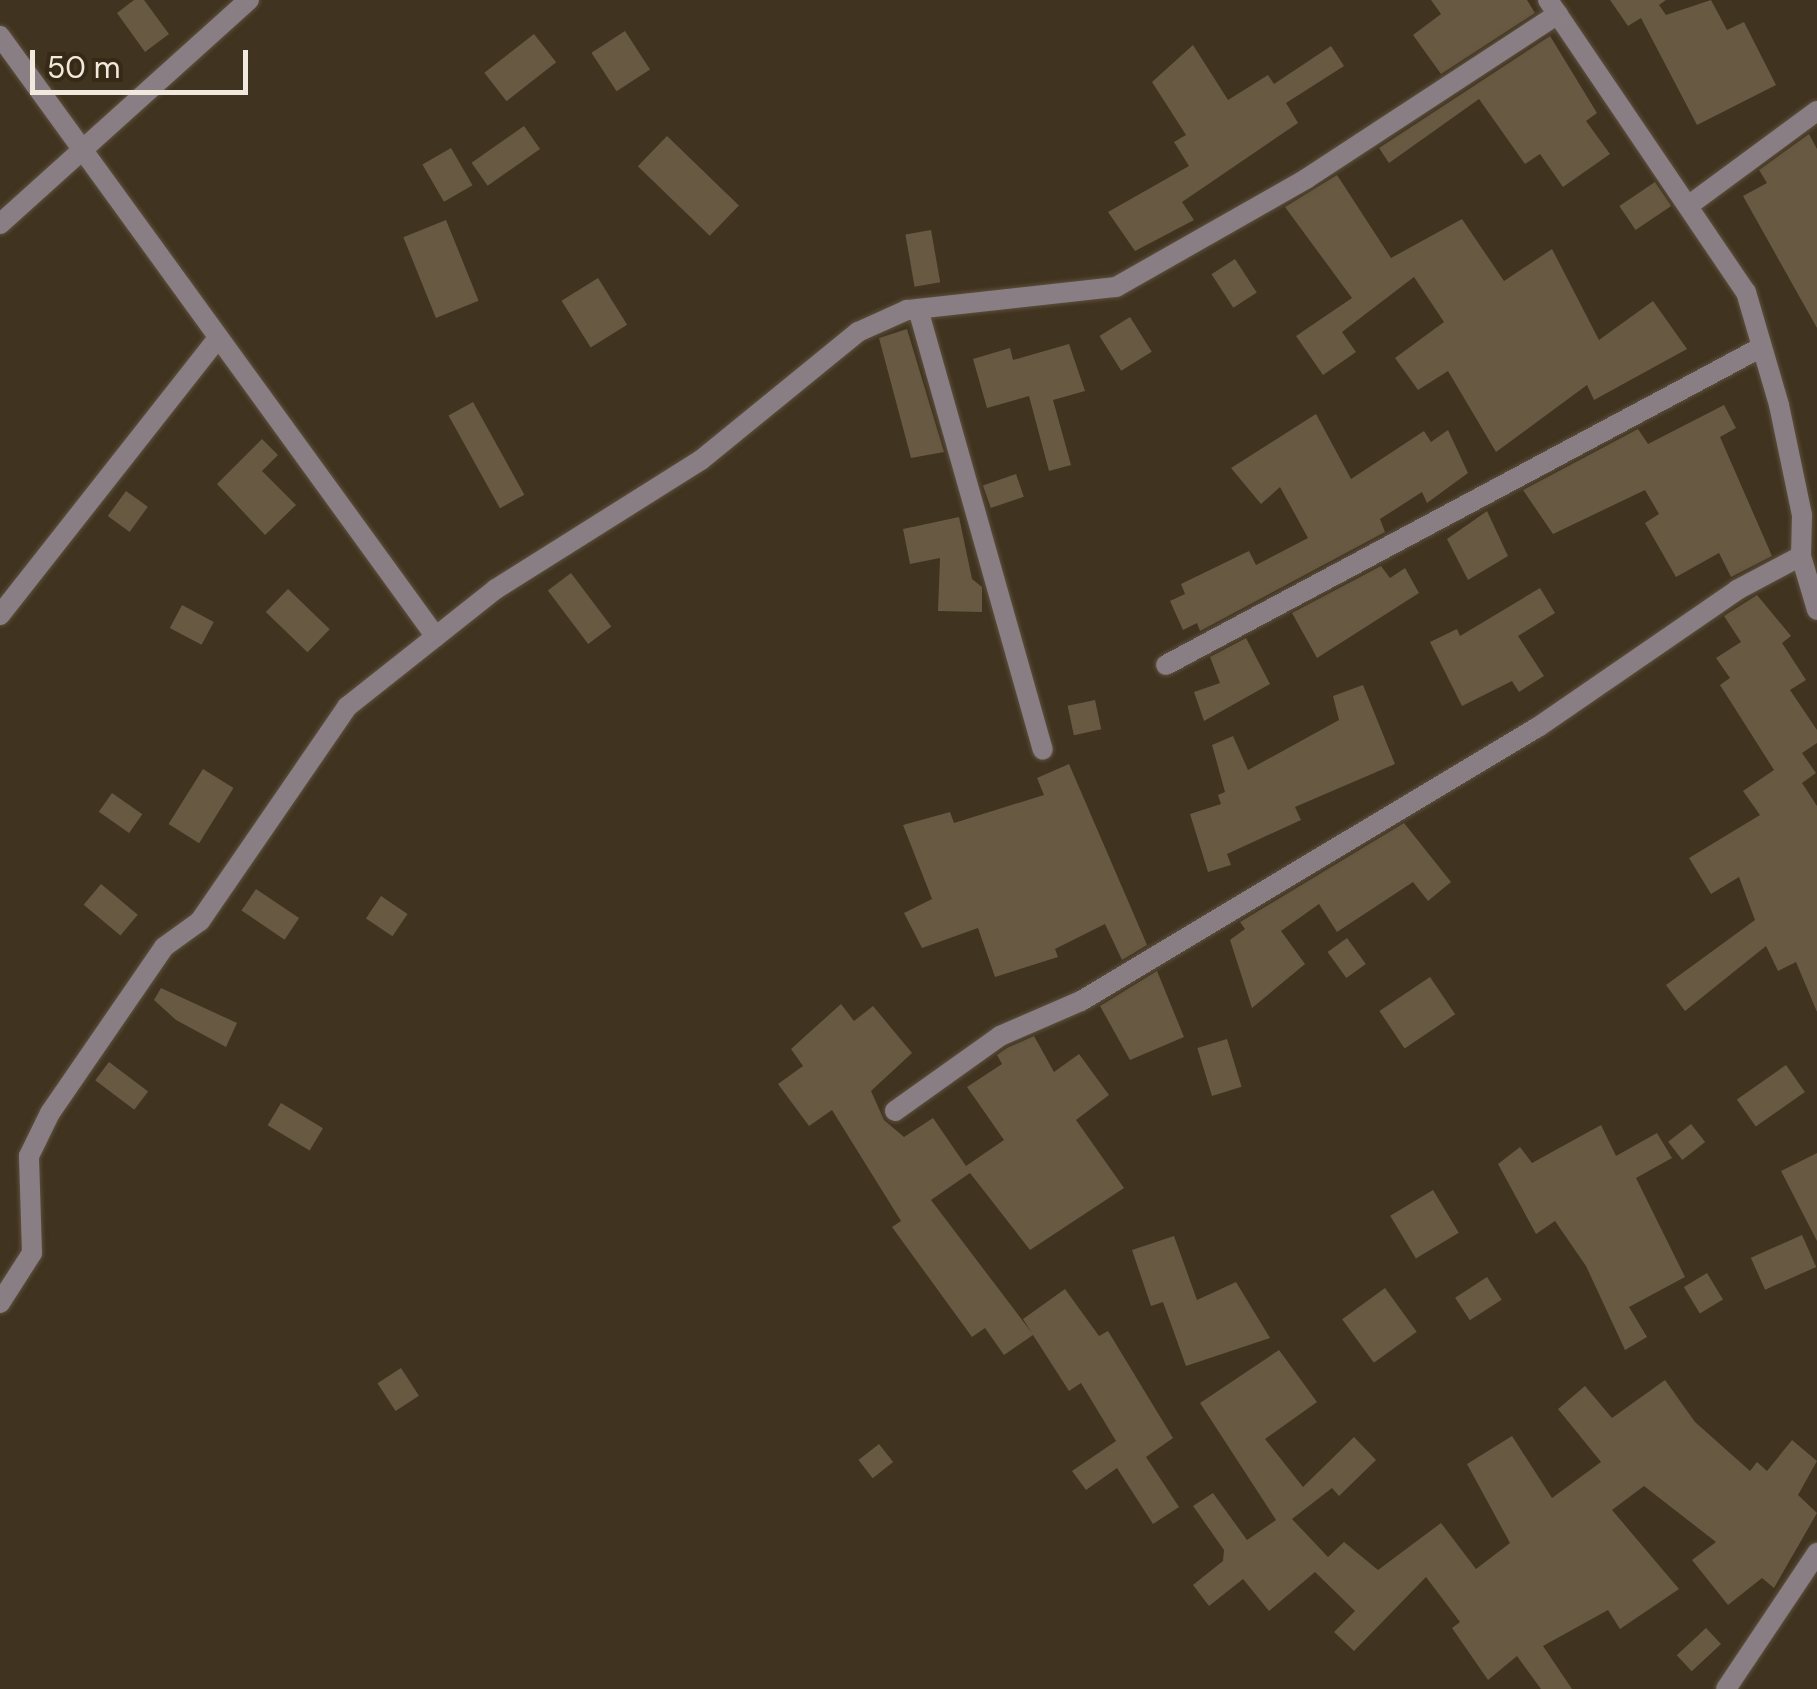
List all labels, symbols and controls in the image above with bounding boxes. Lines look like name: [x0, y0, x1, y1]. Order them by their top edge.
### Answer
scale bar: [35, 30, 252, 92]
text: 50 m: [47, 48, 121, 87]

